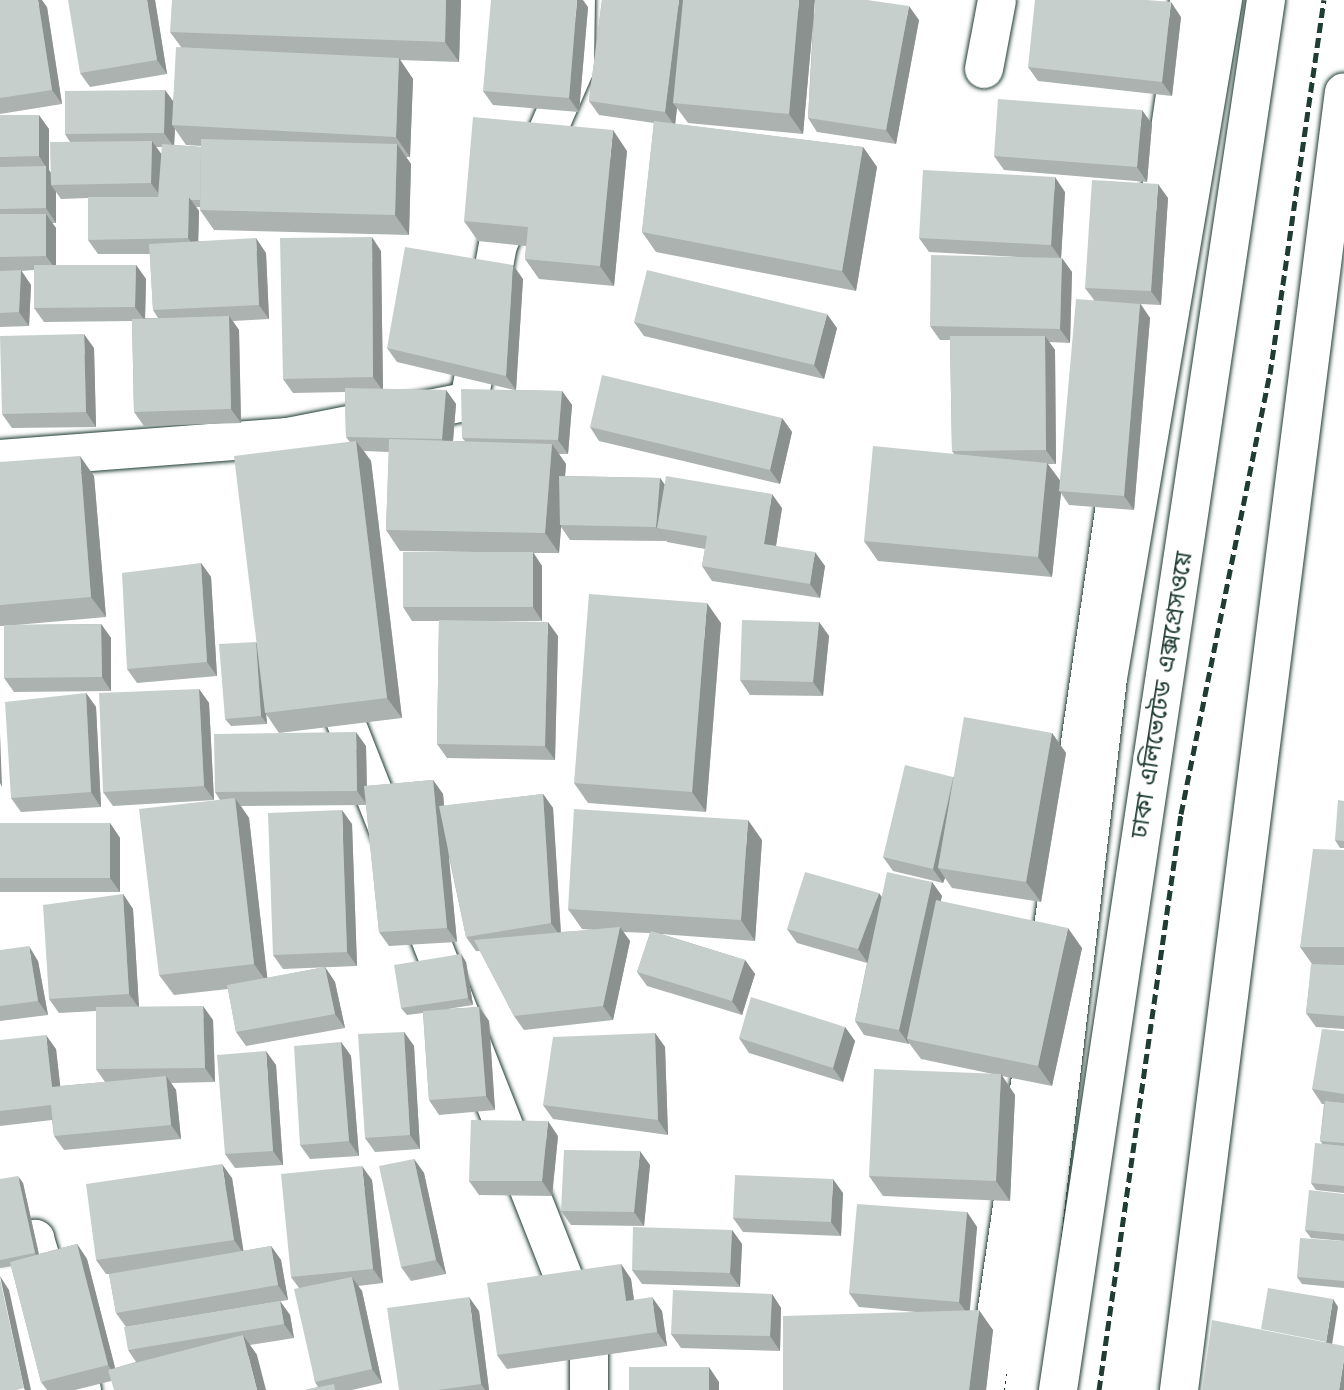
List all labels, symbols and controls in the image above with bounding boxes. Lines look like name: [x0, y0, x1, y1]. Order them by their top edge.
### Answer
street label: ঢাকা এলিভেটেড এক্সপ্রেসওয়ে: [1125, 550, 1199, 840]

